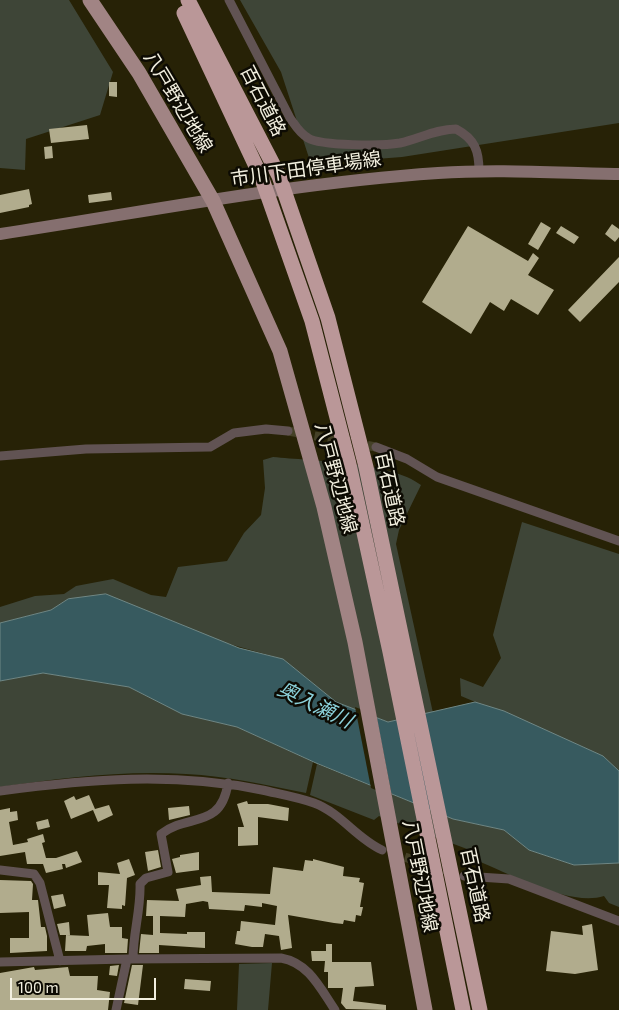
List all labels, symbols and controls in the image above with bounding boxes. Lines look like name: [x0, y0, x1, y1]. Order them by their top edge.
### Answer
street label: 八戸野辺地線: [139, 47, 217, 157]
street label: 百石道路: [236, 62, 290, 140]
street label: 市川下田停車場線: [229, 147, 383, 191]
street label: 八戸野辺地線: [310, 420, 362, 536]
street label: 百石道路: [371, 449, 409, 529]
water label: 奥入瀬川: [274, 677, 356, 733]
street label: 八戸野辺地線: [398, 818, 442, 934]
street label: 百石道路: [456, 845, 494, 925]
scale bar: [12, 968, 159, 1000]
text: 100 m: [18, 978, 59, 996]

